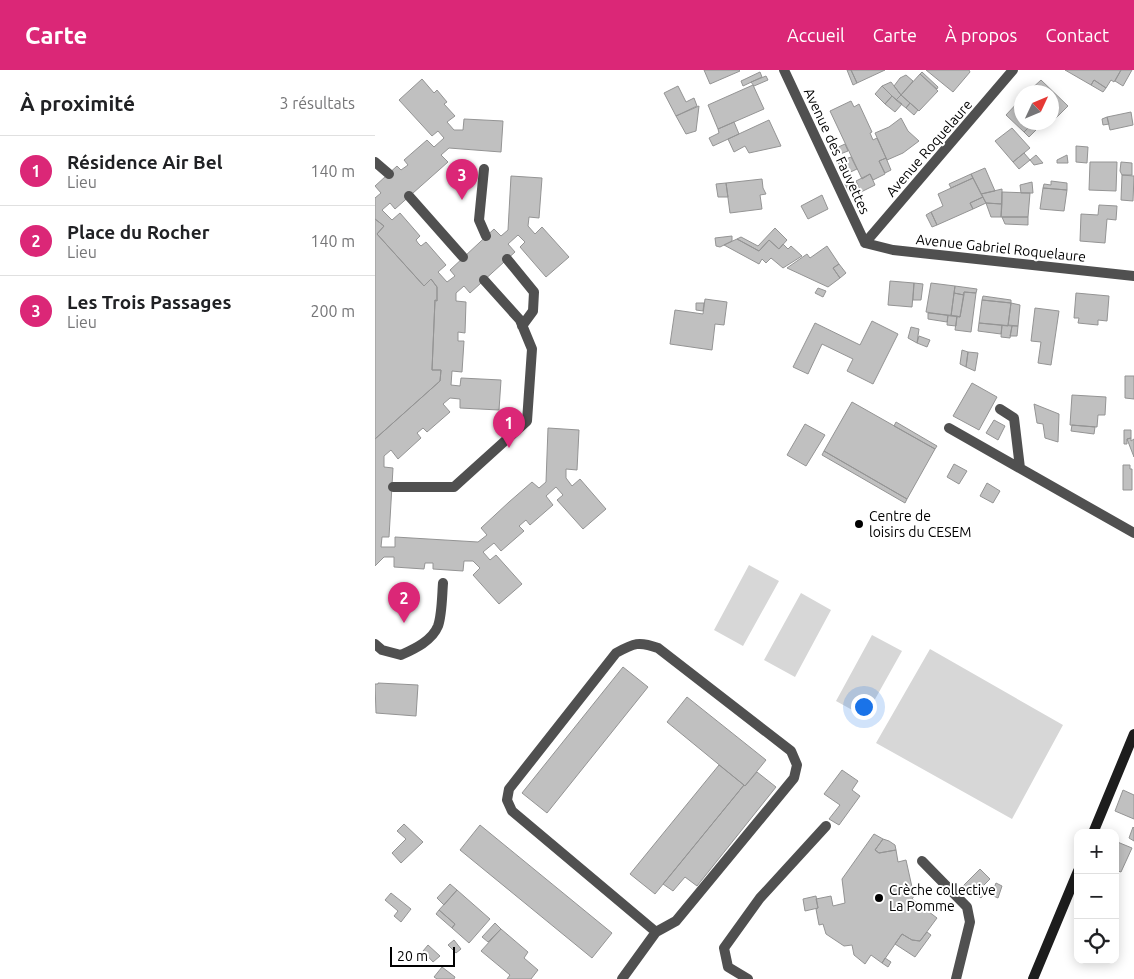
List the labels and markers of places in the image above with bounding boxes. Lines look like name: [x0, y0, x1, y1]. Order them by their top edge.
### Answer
pin: 3: [446, 159, 478, 200]
pin: 1: [493, 407, 525, 448]
place label: Centre de loisirs du CESEM: [869, 508, 972, 540]
marker: Centre de loisirs du CESEM: [853, 518, 865, 530]
pin: 2: [388, 582, 420, 623]
place label: Crèche collective La Pomme: [889, 882, 996, 914]
marker: Crèche collective La Pomme: [873, 892, 885, 904]

